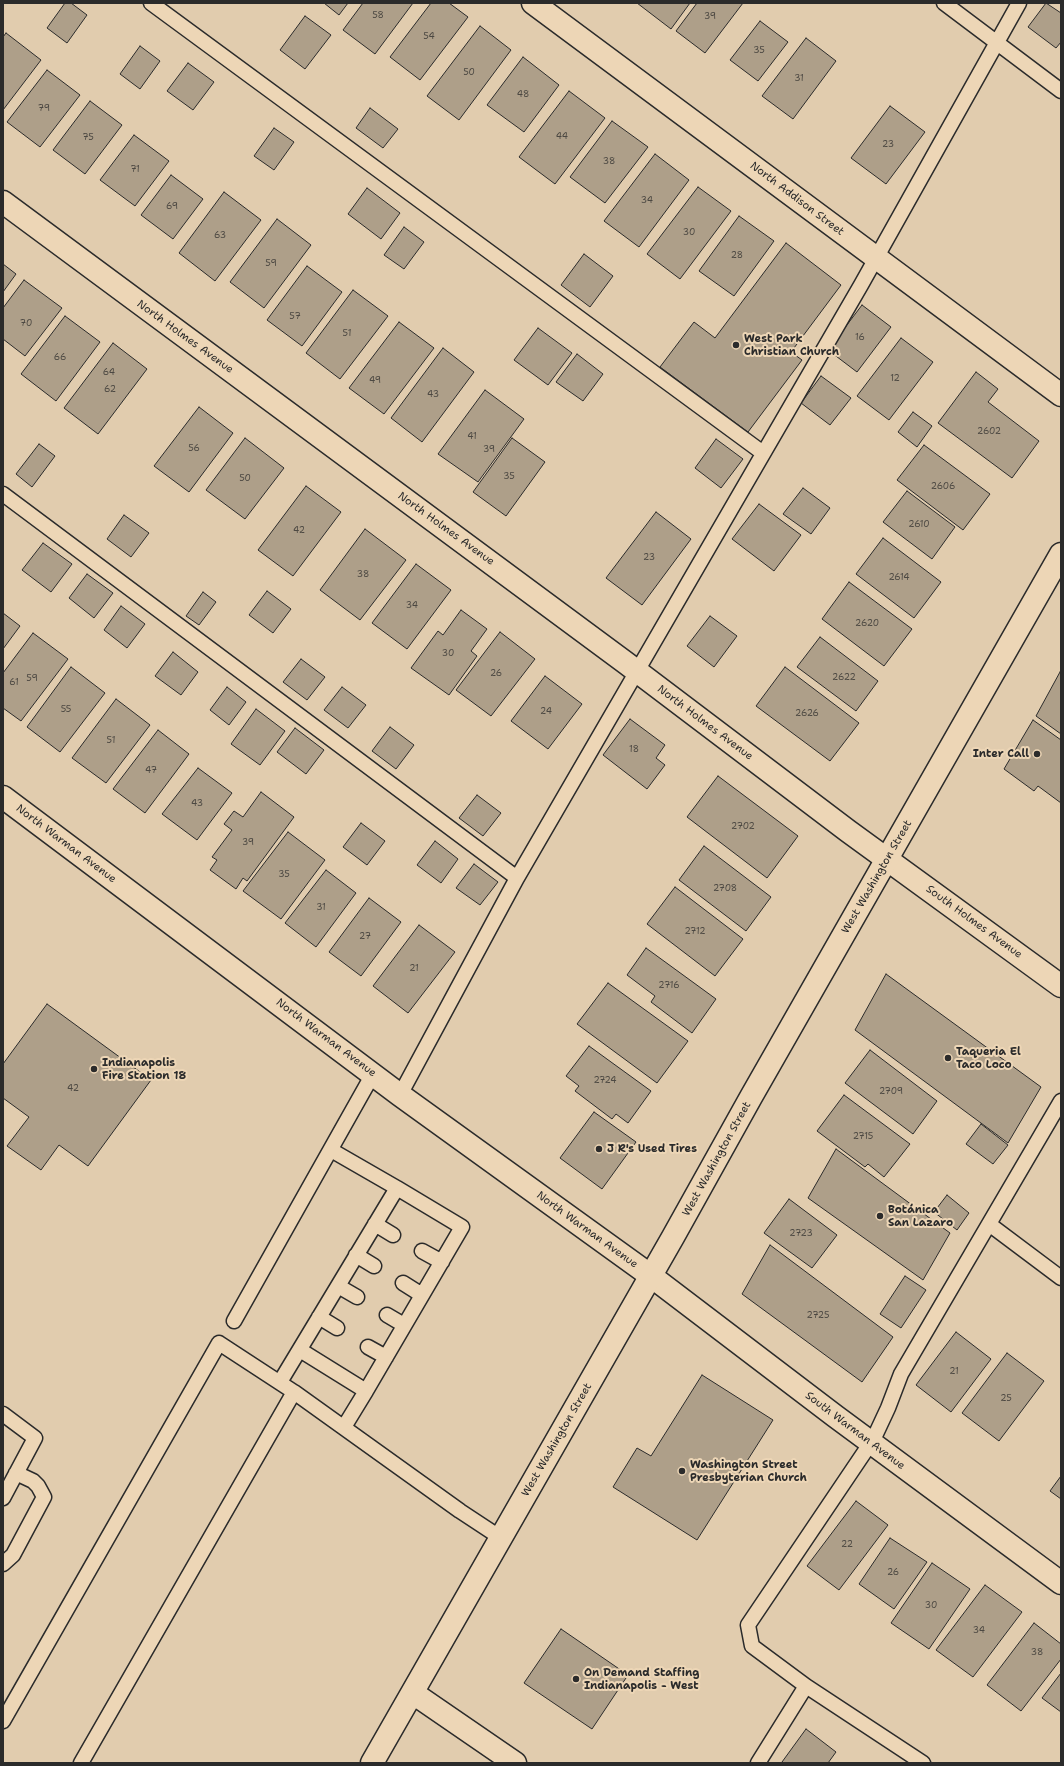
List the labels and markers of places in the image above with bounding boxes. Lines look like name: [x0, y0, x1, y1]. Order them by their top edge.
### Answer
place label: West Park Christian Church: [744, 332, 839, 358]
marker: West Park Christian Church: [731, 340, 741, 350]
place label: Inter Call: [973, 747, 1029, 761]
marker: Inter Call: [1032, 749, 1042, 759]
place label: Taqueria El Taco Loco: [956, 1045, 1021, 1071]
marker: Taqueria El Taco Loco: [943, 1053, 953, 1063]
place label: Indianapolis Fire Station 18: [102, 1056, 186, 1082]
marker: Indianapolis Fire Station 18: [89, 1064, 99, 1074]
place label: J R's Used Tires: [607, 1142, 697, 1156]
marker: J R's Used Tires: [594, 1144, 604, 1154]
place label: Botánica San Lazaro: [888, 1203, 953, 1229]
marker: Botánica San Lazaro: [875, 1211, 885, 1221]
place label: Washington Street Presbyterian Church: [690, 1458, 807, 1484]
marker: Washington Street Presbyterian Church: [677, 1466, 687, 1476]
place label: On Demand Staffing Indianapolis - West: [584, 1666, 699, 1692]
marker: On Demand Staffing Indianapolis - West: [571, 1674, 581, 1684]

